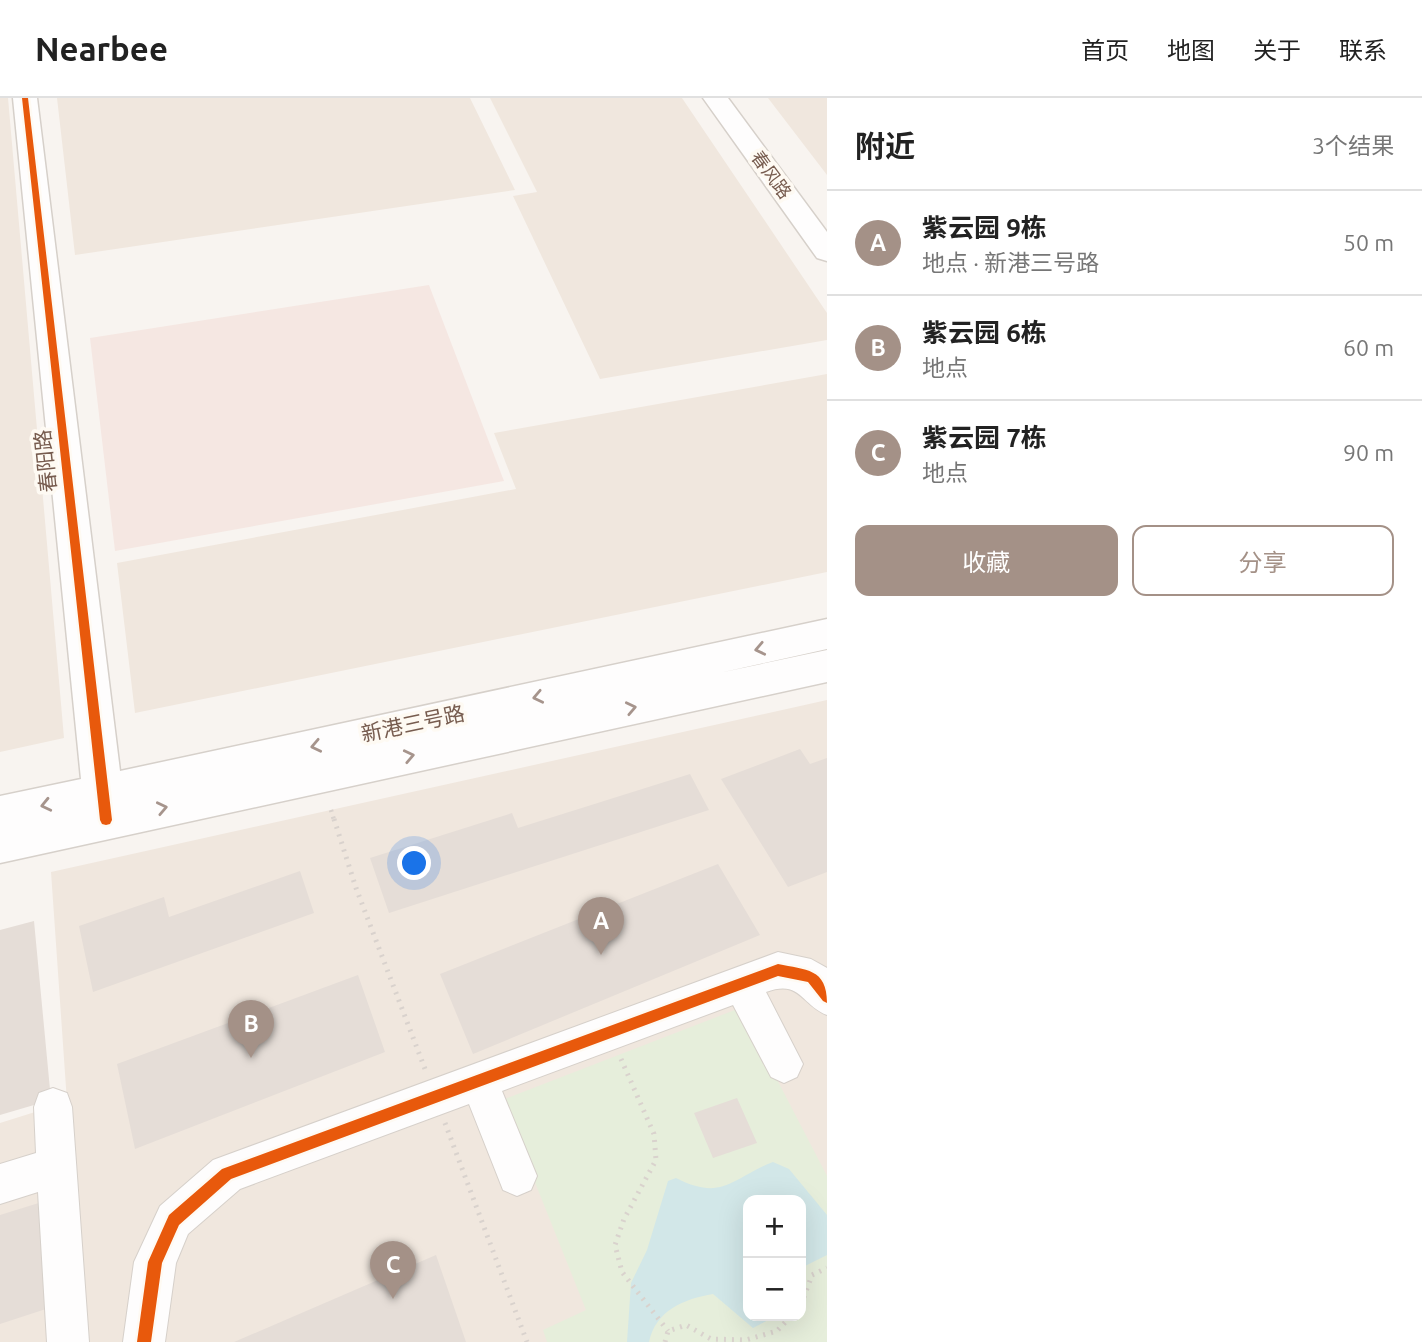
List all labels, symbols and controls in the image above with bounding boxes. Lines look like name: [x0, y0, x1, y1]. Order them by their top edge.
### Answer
text: Nearbee: [35, 30, 168, 67]
text: 首页: [1081, 37, 1129, 64]
text: 地图: [1167, 37, 1215, 64]
text: 关于: [1253, 37, 1301, 64]
text: 联系: [1339, 37, 1387, 64]
text: 附近: [855, 129, 915, 163]
text: 3个结果: [1312, 133, 1394, 158]
street label: 春风路: [748, 147, 796, 202]
text: 紫云园 9栋: [922, 213, 1047, 242]
text: A: [870, 230, 886, 255]
text: 50 m: [1343, 230, 1394, 255]
text: 地点 · 新港三号路: [922, 250, 1099, 275]
text: 紫云园 6栋: [922, 318, 1047, 347]
text: B: [870, 335, 886, 360]
text: 60 m: [1343, 335, 1394, 360]
text: 地点: [922, 355, 968, 380]
text: 紫云园 7栋: [922, 423, 1047, 452]
street label: 春阳路: [30, 429, 60, 494]
text: C: [871, 440, 885, 465]
text: 90 m: [1343, 440, 1394, 465]
text: 地点: [922, 460, 968, 485]
button: 收藏: [855, 525, 1118, 596]
button: 分享: [1132, 525, 1394, 596]
one-way arrow: [754, 641, 766, 655]
one-way arrow: [532, 689, 544, 704]
street label: 新港三号路: [359, 700, 467, 746]
one-way arrow: [625, 702, 637, 716]
one-way arrow: [310, 737, 322, 752]
one-way arrow: [403, 749, 415, 764]
one-way arrow: [40, 797, 52, 811]
one-way arrow: [156, 802, 168, 817]
your location: [397, 846, 431, 880]
pin: A: [578, 897, 624, 955]
pin: B: [228, 1000, 274, 1058]
map controls: [743, 1195, 806, 1321]
button: +: [743, 1195, 806, 1258]
pin: C: [370, 1241, 416, 1299]
button: −: [743, 1258, 806, 1321]

